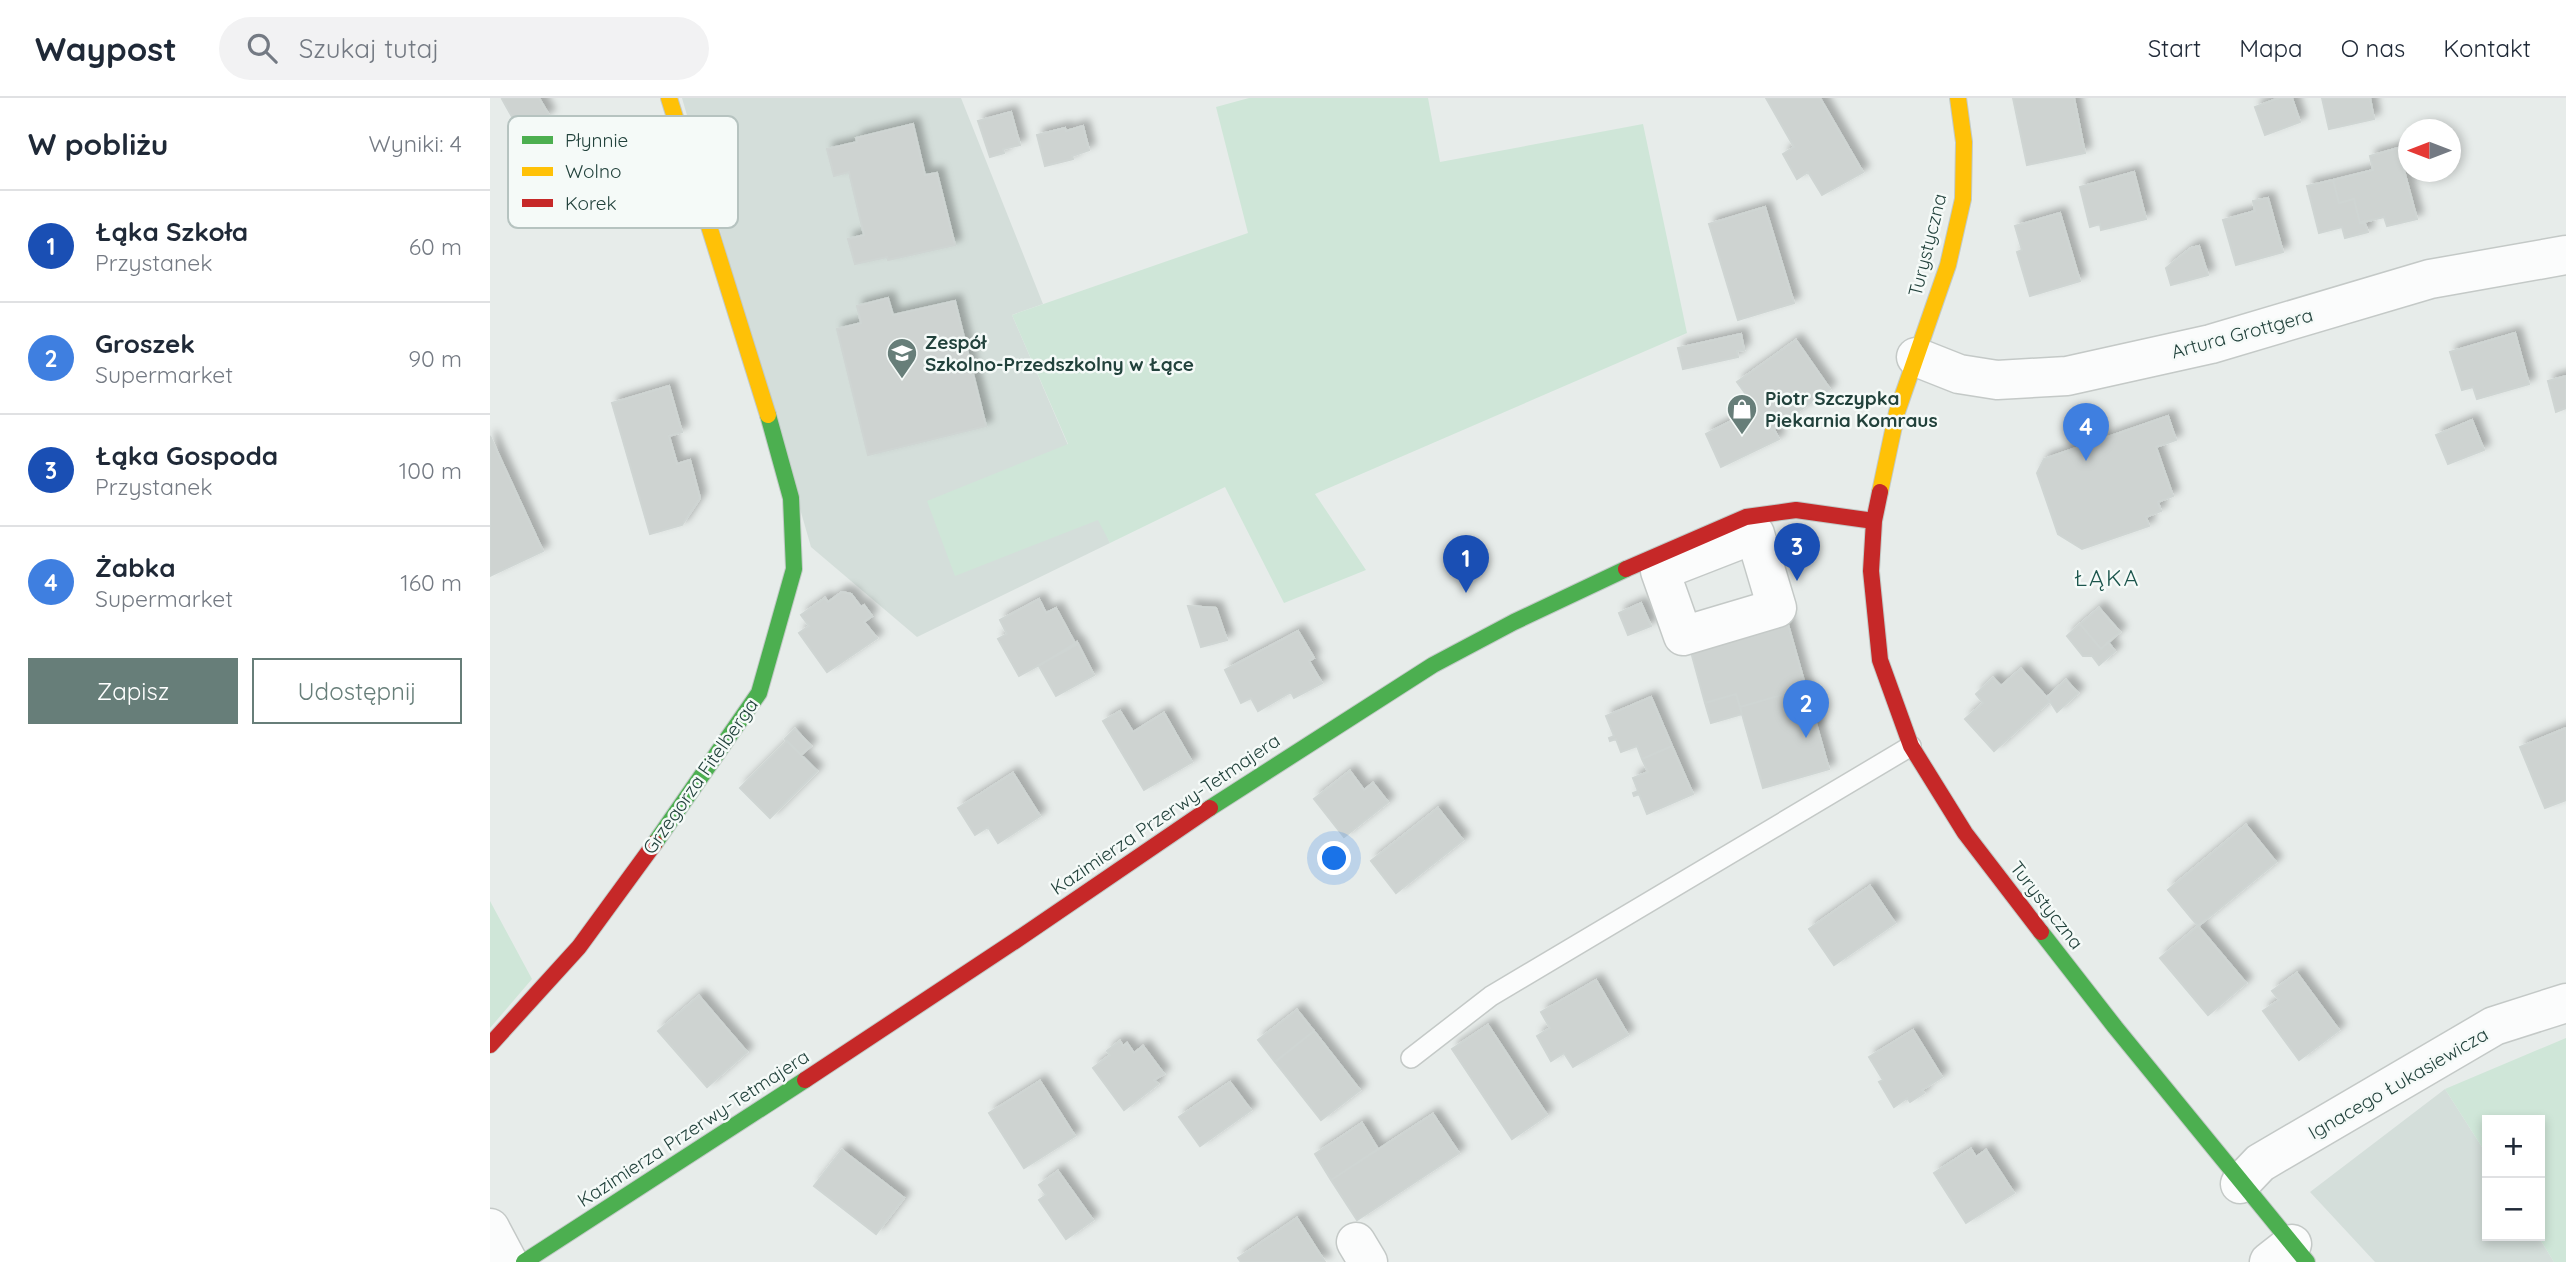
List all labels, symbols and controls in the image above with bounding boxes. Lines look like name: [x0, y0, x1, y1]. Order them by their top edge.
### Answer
search box: [219, 17, 709, 80]
text: Waypost: [35, 28, 177, 69]
icon: search: [243, 29, 281, 67]
text: Szukaj tutaj: [299, 32, 439, 65]
text: Start: [2148, 33, 2201, 63]
text: Mapa: [2239, 33, 2303, 63]
text: O nas: [2341, 33, 2405, 63]
text: Kontakt: [2443, 33, 2531, 63]
legend: [508, 116, 738, 228]
north arrow: [2398, 119, 2461, 182]
text: W pobliżu: [28, 125, 168, 163]
text: Płynnie: [565, 128, 628, 152]
text: Wyniki: 4: [369, 129, 462, 158]
text: Wolno: [565, 159, 621, 183]
text: Korek: [565, 191, 617, 215]
street label: Turystyczna: [1903, 191, 1951, 299]
text: Łąka Szkoła: [95, 215, 248, 248]
text: 1: [47, 232, 55, 261]
text: 60 m: [409, 232, 462, 261]
text: Przystanek: [95, 248, 213, 277]
street label: Artura Grottgera: [2168, 303, 2316, 363]
text: Groszek: [95, 327, 195, 360]
place label: Zespół Szkolno-Przedszkolny w Łące: [925, 330, 1194, 376]
school or university icon: Zespół Szkolno-Przedszkolny w Łące: [885, 336, 919, 380]
text: 2: [44, 344, 58, 373]
text: 90 m: [408, 344, 462, 373]
text: Supermarket: [95, 360, 233, 389]
place label: Piotr Szczypka Piekarnia Komraus: [1765, 386, 1938, 432]
shop icon: Piotr Szczypka Piekarnia Komraus: [1725, 392, 1759, 436]
pin: 4: [2063, 403, 2109, 461]
text: Łąka Gospoda: [95, 439, 278, 472]
text: 3: [45, 456, 57, 485]
text: 100 m: [399, 456, 462, 485]
text: Przystanek: [95, 472, 213, 501]
pin: 3: [1774, 523, 1820, 581]
pin: 1: [1443, 535, 1489, 593]
text: Żabka: [95, 551, 176, 584]
district label: ŁĄKA: [2074, 563, 2140, 592]
text: 4: [44, 568, 58, 597]
text: 160 m: [400, 568, 462, 597]
text: Supermarket: [95, 584, 233, 613]
button: Zapisz: [28, 658, 238, 724]
button: Udostępnij: [252, 658, 462, 724]
pin: 2: [1783, 680, 1829, 738]
street label: Grzegorza Fitelberga: [637, 693, 763, 859]
street label: Kazimierza Przerwy-Tetmajera: [1046, 728, 1284, 900]
your location: [1317, 841, 1351, 875]
street label: Turystyczna: [2005, 856, 2089, 954]
street label: Ignacego Łukasiewicza: [2304, 1022, 2492, 1144]
street label: Kazimierza Przerwy-Tetmajera: [573, 1044, 813, 1212]
map controls: [2482, 1115, 2545, 1241]
button: +: [2482, 1115, 2545, 1178]
button: −: [2482, 1178, 2545, 1241]

